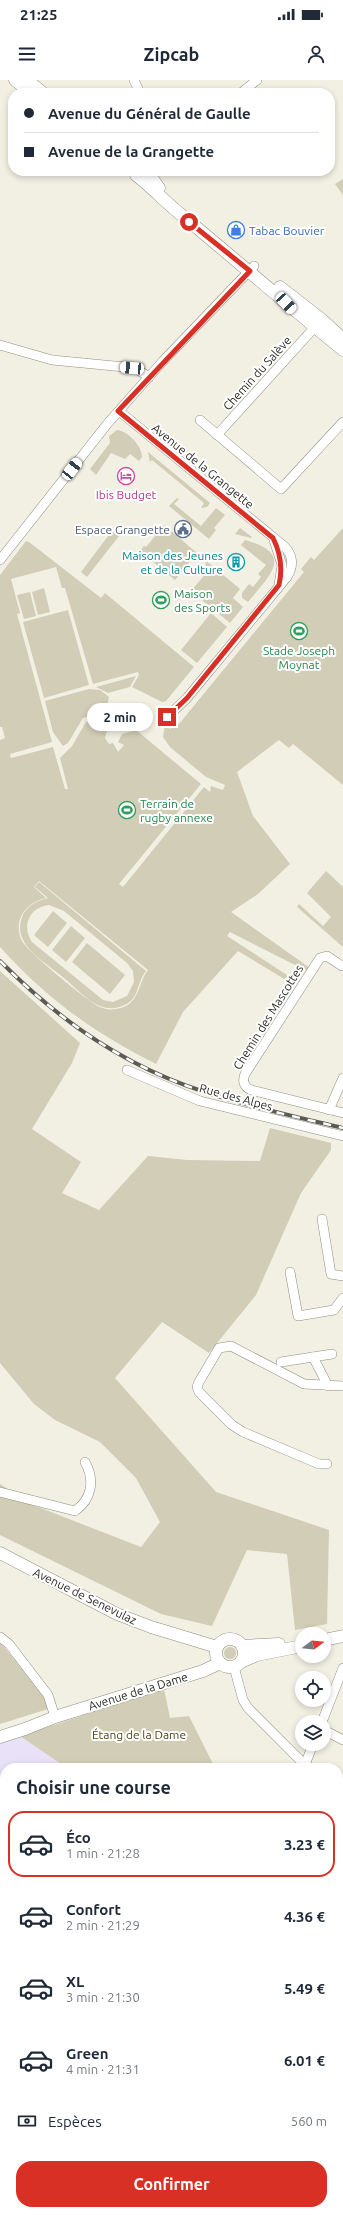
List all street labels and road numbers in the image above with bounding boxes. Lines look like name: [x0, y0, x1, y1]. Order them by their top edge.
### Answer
street label: Chemin du Salève: [220, 333, 294, 413]
street label: Avenue de la Grangette: [150, 421, 256, 511]
street label: Chemin des Mascottes: [230, 962, 306, 1072]
street label: Rue des Alpes: [198, 1081, 274, 1113]
street label: Avenue de Senevulaz: [31, 1565, 139, 1627]
street label: Avenue de la Dame: [87, 1670, 189, 1712]

